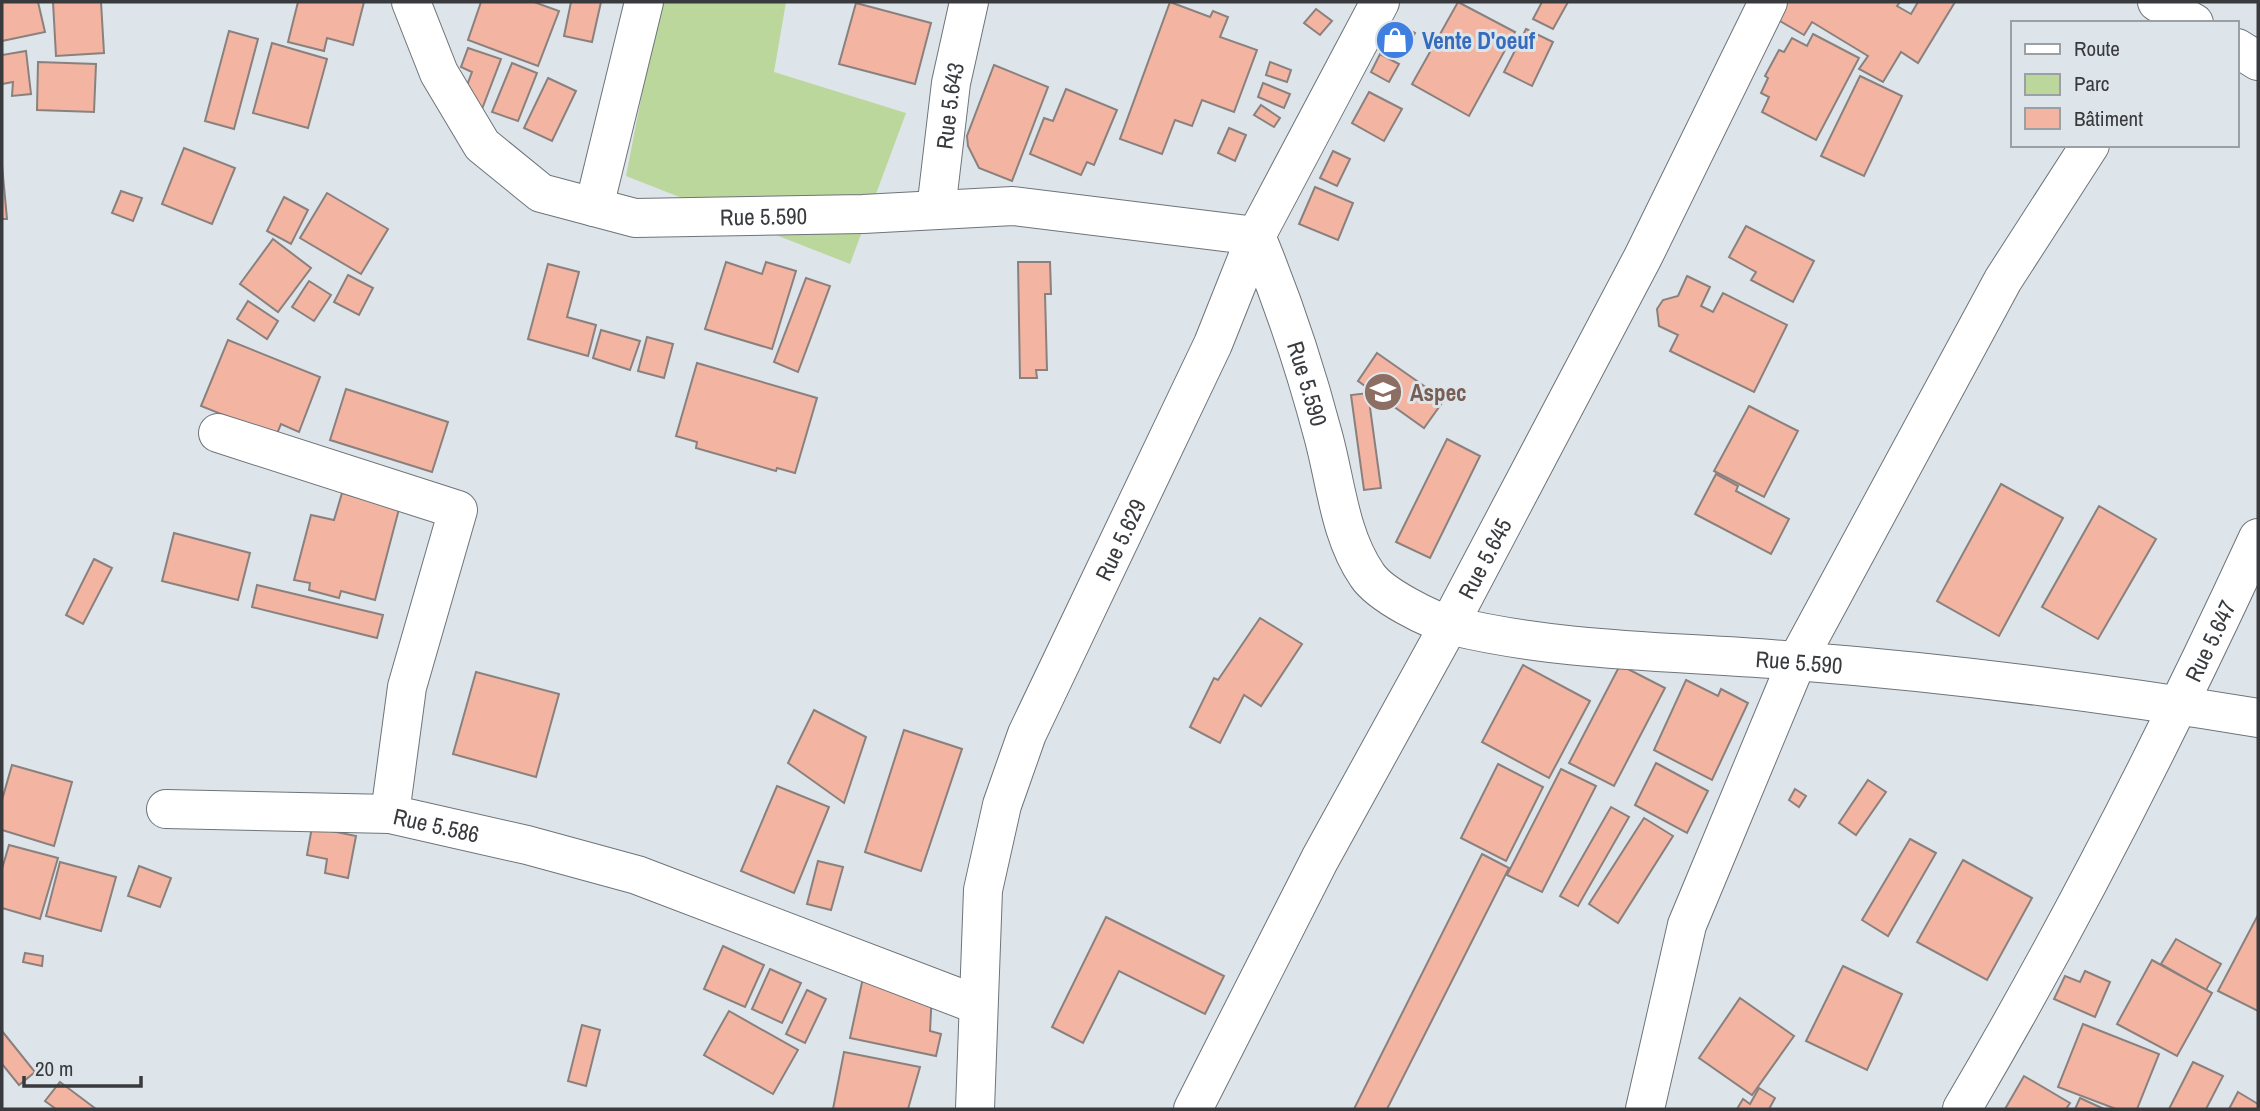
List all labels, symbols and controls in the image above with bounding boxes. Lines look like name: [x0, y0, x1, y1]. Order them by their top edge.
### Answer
shop icon: Vente D'oeuf: [1374, 19, 1416, 61]
legend: [2011, 21, 2239, 147]
place label: Vente D'oeuf: [1422, 25, 1536, 56]
text: Route: [2074, 34, 2120, 63]
street label: Rue 5.643: [928, 59, 971, 151]
text: Parc: [2074, 69, 2109, 98]
text: Bâtiment: [2074, 104, 2143, 133]
street label: Rue 5.590: [720, 199, 807, 232]
street label: Rue 5.590: [1281, 337, 1335, 429]
school or university icon: Aspec: [1362, 371, 1404, 413]
place label: Aspec: [1410, 377, 1467, 408]
street label: Rue 5.629: [1087, 494, 1153, 585]
street label: Rue 5.645: [1450, 513, 1518, 604]
street label: Rue 5.647: [2177, 595, 2242, 687]
street label: Rue 5.590: [1755, 642, 1844, 680]
street label: Rue 5.586: [391, 800, 482, 849]
scale bar: [24, 1044, 142, 1088]
text: 20 m: [35, 1054, 73, 1083]

